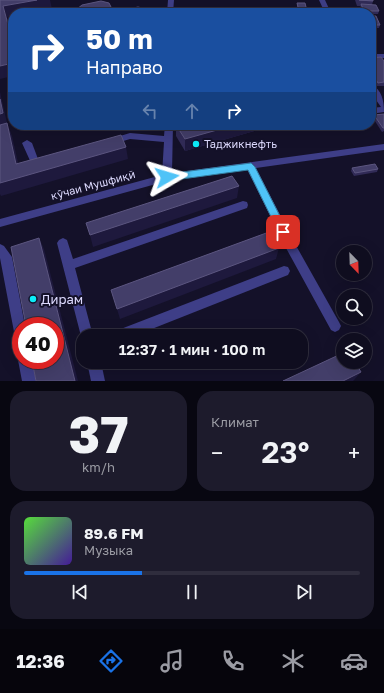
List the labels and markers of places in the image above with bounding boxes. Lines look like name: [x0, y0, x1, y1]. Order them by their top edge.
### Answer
place label: Таджикнефть: [204, 137, 277, 150]
marker: Таджикнефть: [191, 139, 201, 149]
pin: [266, 215, 300, 249]
place label: Дирам: [41, 291, 83, 307]
marker: Дирам: [28, 294, 38, 304]

